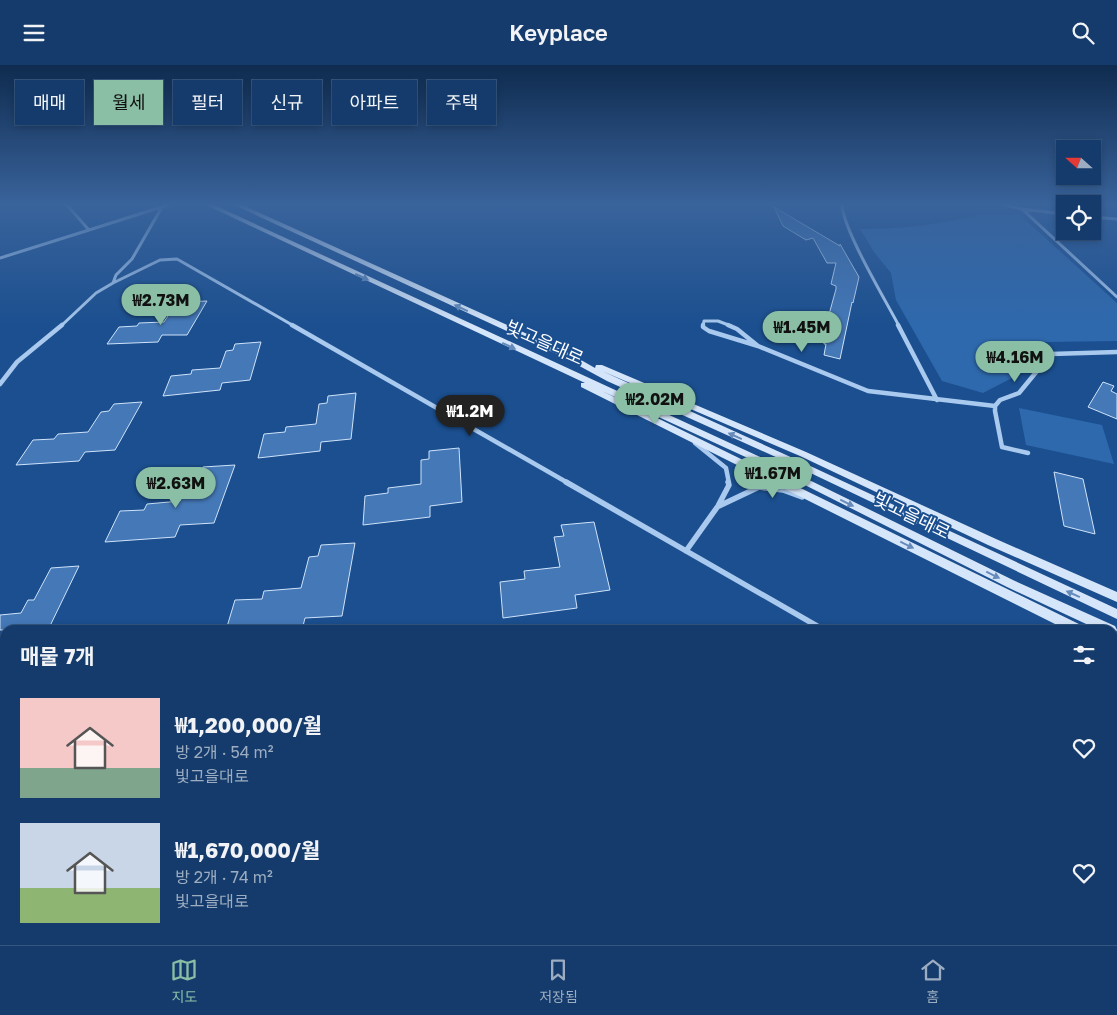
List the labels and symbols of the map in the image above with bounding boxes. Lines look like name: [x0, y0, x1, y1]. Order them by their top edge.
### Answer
north arrow: [1056, 140, 1101, 185]
one-way arrow: [355, 273, 369, 281]
pin: ₩2.73M: [120, 283, 202, 326]
one-way arrow: [454, 304, 468, 312]
pin: ₩1.45M: [761, 311, 843, 353]
street label: 빛고을대로: [503, 315, 587, 369]
pin: ₩4.16M: [974, 341, 1056, 383]
one-way arrow: [502, 342, 516, 350]
pin: ₩2.02M: [614, 383, 696, 425]
pin: ₩1.2M: [435, 395, 505, 437]
one-way arrow: [728, 431, 742, 439]
pin: ₩1.67M: [732, 457, 814, 499]
pin: ₩2.63M: [135, 467, 217, 509]
street label: 빛고을대로: [870, 487, 954, 543]
one-way arrow: [840, 499, 854, 507]
one-way arrow: [899, 541, 914, 549]
one-way arrow: [985, 570, 1000, 579]
one-way arrow: [1066, 590, 1080, 598]

